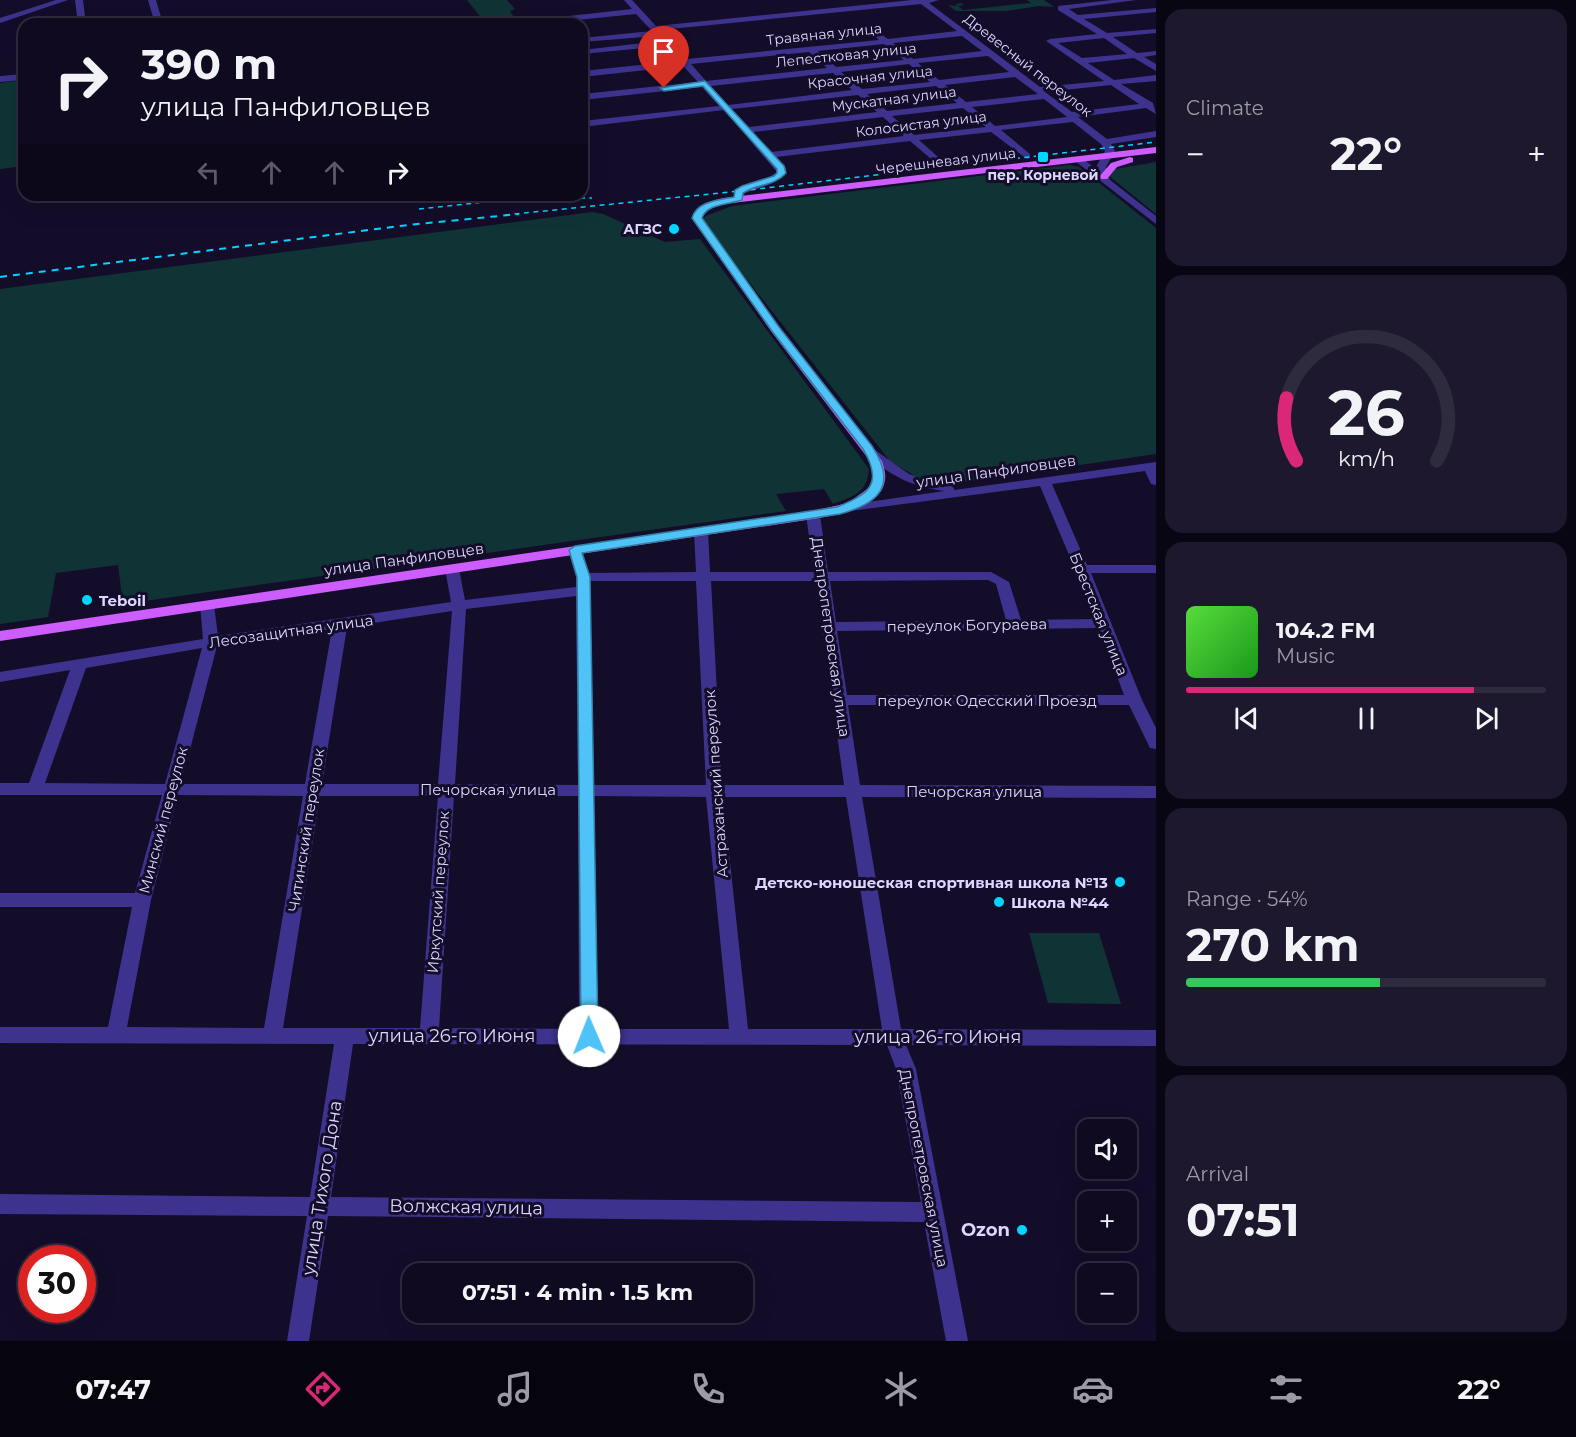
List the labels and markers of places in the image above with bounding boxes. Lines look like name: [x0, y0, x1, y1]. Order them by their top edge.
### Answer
pin: [638, 26, 689, 88]
marker: пер. Корневой: [1036, 150, 1050, 164]
place label: пер. Корневой: [987, 166, 1099, 184]
place label: АГЗС: [623, 220, 662, 238]
marker: АГЗС: [667, 222, 681, 236]
place label: Teboil: [99, 591, 146, 610]
marker: Teboil: [80, 593, 94, 607]
place label: Детско-юношеская спортивная школа №13: [755, 873, 1108, 892]
marker: Детско-юношеская спортивная школа №13: [1113, 875, 1127, 889]
place label: Школа №44: [1011, 893, 1109, 912]
marker: Школа №44: [992, 895, 1006, 909]
place label: Ozon: [961, 1219, 1010, 1241]
marker: Ozon: [1015, 1223, 1029, 1237]

